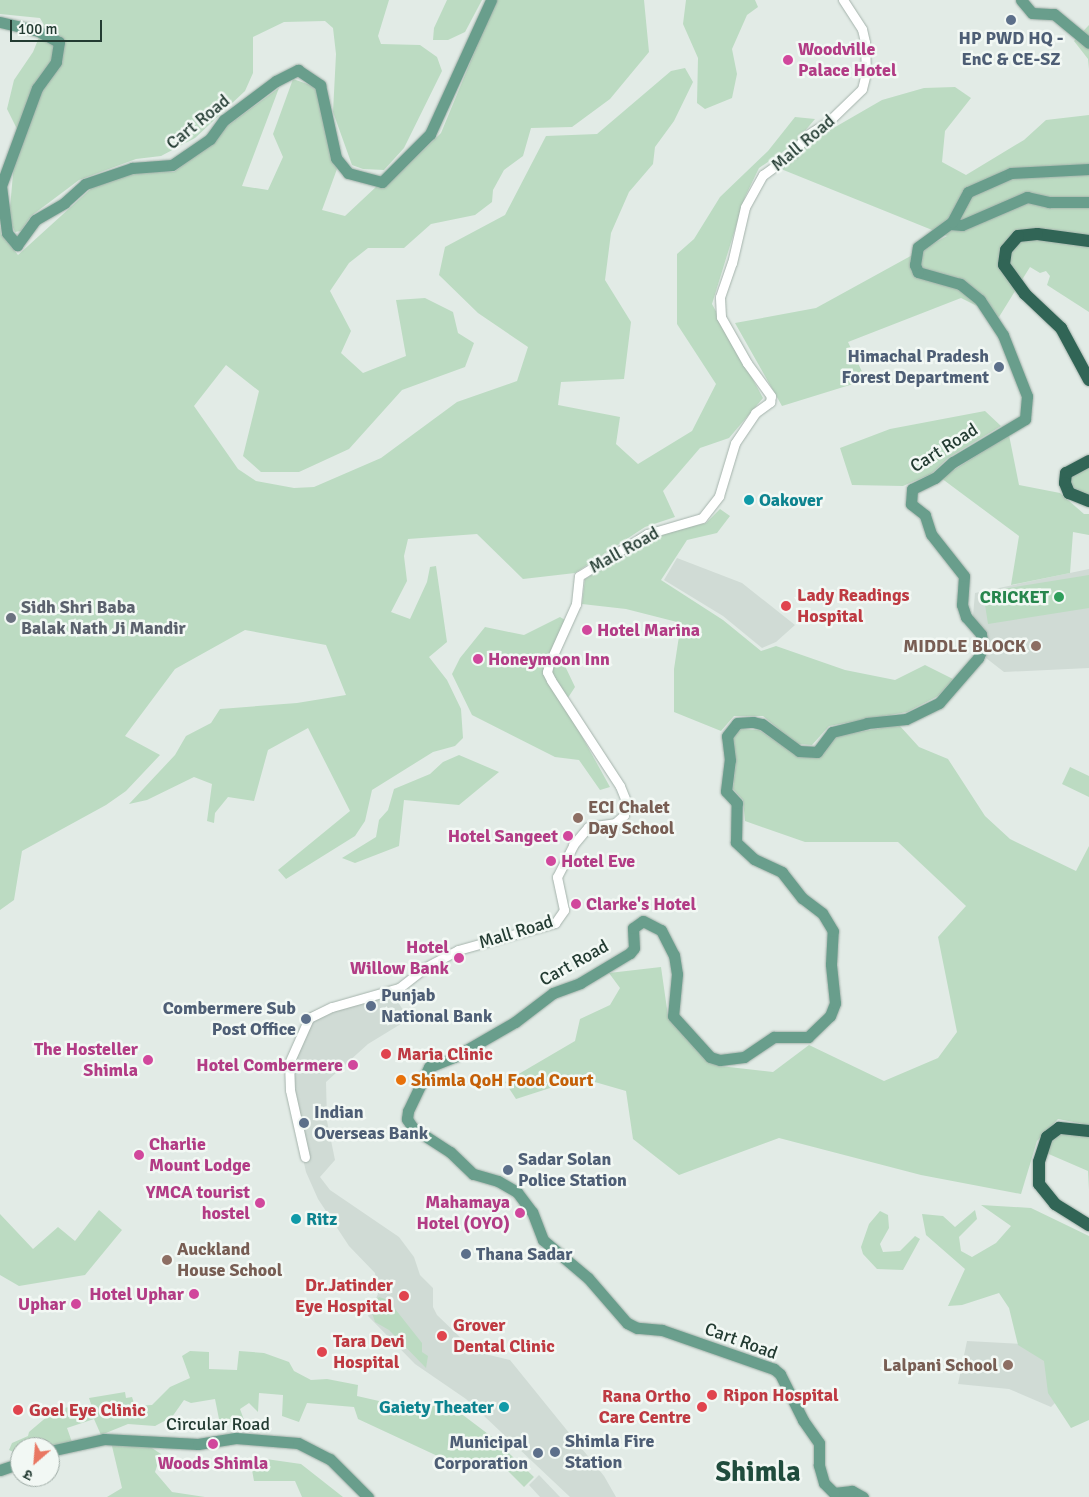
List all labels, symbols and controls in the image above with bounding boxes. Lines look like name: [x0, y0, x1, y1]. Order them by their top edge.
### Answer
scale bar: [12, 10, 105, 42]
marker: HP PWD HQ - EnC & CE-SZ: [1005, 14, 1017, 26]
text: 100 m: [18, 20, 58, 38]
place label: HP PWD HQ - EnC & CE-SZ: [959, 28, 1063, 70]
place label: Woodville Palace Hotel: [798, 39, 897, 82]
marker: Woodville Palace Hotel: [782, 54, 794, 66]
street label: Cart Road: [162, 90, 234, 154]
street label: Mall Road: [767, 110, 839, 176]
place label: Himachal Pradesh Forest Department: [842, 346, 989, 388]
marker: Himachal Pradesh Forest Department: [993, 361, 1005, 373]
street label: Cart Road: [906, 419, 982, 477]
place label: Oakover: [759, 489, 823, 511]
marker: Oakover: [743, 494, 755, 506]
street label: Mall Road: [585, 522, 663, 578]
place label: Lady Readings Hospital: [797, 585, 910, 628]
place label: CRICKET: [980, 586, 1049, 608]
marker: CRICKET: [1053, 591, 1065, 603]
place label: Sidh Shri Baba Balak Nath Ji Mandir: [21, 597, 186, 640]
marker: Lady Readings Hospital: [779, 599, 793, 613]
marker: Sidh Shri Baba Balak Nath Ji Mandir: [5, 612, 17, 624]
place label: Hotel Marina: [597, 619, 700, 641]
marker: Hotel Marina: [581, 624, 593, 636]
place label: MIDDLE BLOCK: [903, 635, 1026, 657]
marker: MIDDLE BLOCK: [1030, 640, 1042, 652]
place label: Honeymoon Inn: [488, 648, 610, 670]
marker: Honeymoon Inn: [472, 653, 484, 665]
place label: ECI Chalet Day School: [588, 797, 674, 840]
marker: ECI Chalet Day School: [572, 812, 584, 824]
place label: Hotel Sangeet: [448, 825, 558, 847]
marker: Hotel Sangeet: [562, 830, 574, 842]
place label: Hotel Eve: [561, 850, 635, 872]
marker: Hotel Eve: [545, 855, 557, 867]
place label: Clarke's Hotel: [586, 893, 696, 915]
marker: Clarke's Hotel: [570, 898, 582, 910]
street label: Mall Road: [476, 910, 556, 954]
street label: Cart Road: [536, 935, 612, 991]
place label: Hotel Willow Bank: [350, 937, 449, 980]
marker: Hotel Willow Bank: [453, 952, 465, 964]
place label: Punjab National Bank: [381, 985, 492, 1028]
place label: Combermere Sub Post Office: [163, 998, 296, 1040]
marker: Punjab National Bank: [365, 1000, 377, 1012]
marker: Combermere Sub Post Office: [300, 1013, 312, 1025]
place label: The Hosteller Shimla: [34, 1039, 138, 1082]
place label: Maria Clinic: [397, 1043, 493, 1065]
marker: Maria Clinic: [379, 1047, 393, 1061]
marker: The Hosteller Shimla: [142, 1054, 154, 1066]
place label: Hotel Combermere: [196, 1054, 343, 1076]
marker: Hotel Combermere: [347, 1059, 359, 1071]
place label: Shimla QoH Food Court: [411, 1069, 594, 1091]
marker: Shimla QoH Food Court: [395, 1074, 407, 1086]
place label: Indian Overseas Bank: [314, 1102, 428, 1144]
marker: Indian Overseas Bank: [298, 1117, 310, 1129]
place label: Charlie Mount Lodge: [149, 1134, 251, 1176]
marker: Charlie Mount Lodge: [133, 1149, 145, 1161]
place label: Sadar Solan Police Station: [518, 1149, 627, 1192]
marker: Sadar Solan Police Station: [502, 1164, 514, 1176]
place label: YMCA tourist hostel: [146, 1182, 250, 1224]
place label: Mahamaya Hotel (OYO): [416, 1192, 510, 1234]
marker: YMCA tourist hostel: [254, 1197, 266, 1209]
marker: Mahamaya Hotel (OYO): [514, 1207, 526, 1219]
place label: Ritz: [306, 1208, 337, 1230]
marker: Ritz: [290, 1213, 302, 1225]
place label: Auckland House School: [177, 1239, 282, 1282]
place label: Thana Sadar: [476, 1243, 572, 1265]
marker: Thana Sadar: [460, 1248, 472, 1260]
marker: Auckland House School: [161, 1254, 173, 1266]
place label: Dr.Jatinder Eye Hospital: [295, 1275, 393, 1318]
place label: Hotel Uphar: [89, 1283, 184, 1305]
marker: Hotel Uphar: [188, 1288, 200, 1300]
marker: Dr.Jatinder Eye Hospital: [397, 1289, 411, 1303]
place label: Uphar: [18, 1293, 66, 1315]
marker: Uphar: [70, 1298, 82, 1310]
place label: Grover Dental Clinic: [453, 1315, 555, 1358]
street label: Cart Road: [702, 1318, 780, 1364]
marker: Grover Dental Clinic: [435, 1329, 449, 1343]
place label: Tara Devi Hospital: [333, 1331, 405, 1374]
marker: Tara Devi Hospital: [315, 1345, 329, 1359]
place label: Lalpani School: [883, 1354, 998, 1376]
marker: Lalpani School: [1002, 1359, 1014, 1371]
place label: Ripon Hospital: [723, 1384, 839, 1406]
place label: Rana Ortho Care Centre: [599, 1386, 691, 1428]
marker: Ripon Hospital: [705, 1388, 719, 1402]
place label: Gaiety Theater: [379, 1396, 494, 1418]
place label: Goel Eye Clinic: [29, 1399, 146, 1421]
marker: Rana Ortho Care Centre: [695, 1400, 709, 1414]
marker: Gaiety Theater: [498, 1401, 510, 1413]
marker: Goel Eye Clinic: [11, 1403, 25, 1417]
street label: Circular Road: [166, 1413, 270, 1435]
place label: Shimla Fire Station: [565, 1431, 654, 1474]
place label: Municipal Corporation: [434, 1432, 528, 1475]
north arrow: [10, 1437, 60, 1487]
marker: Woods Shimla: [207, 1438, 219, 1450]
marker: Shimla Fire Station: [549, 1446, 561, 1458]
marker: Municipal Corporation: [532, 1447, 544, 1459]
place label: Woods Shimla: [158, 1452, 268, 1474]
district label: Shimla: [716, 1455, 800, 1489]
text: उ: [21, 1465, 36, 1484]

